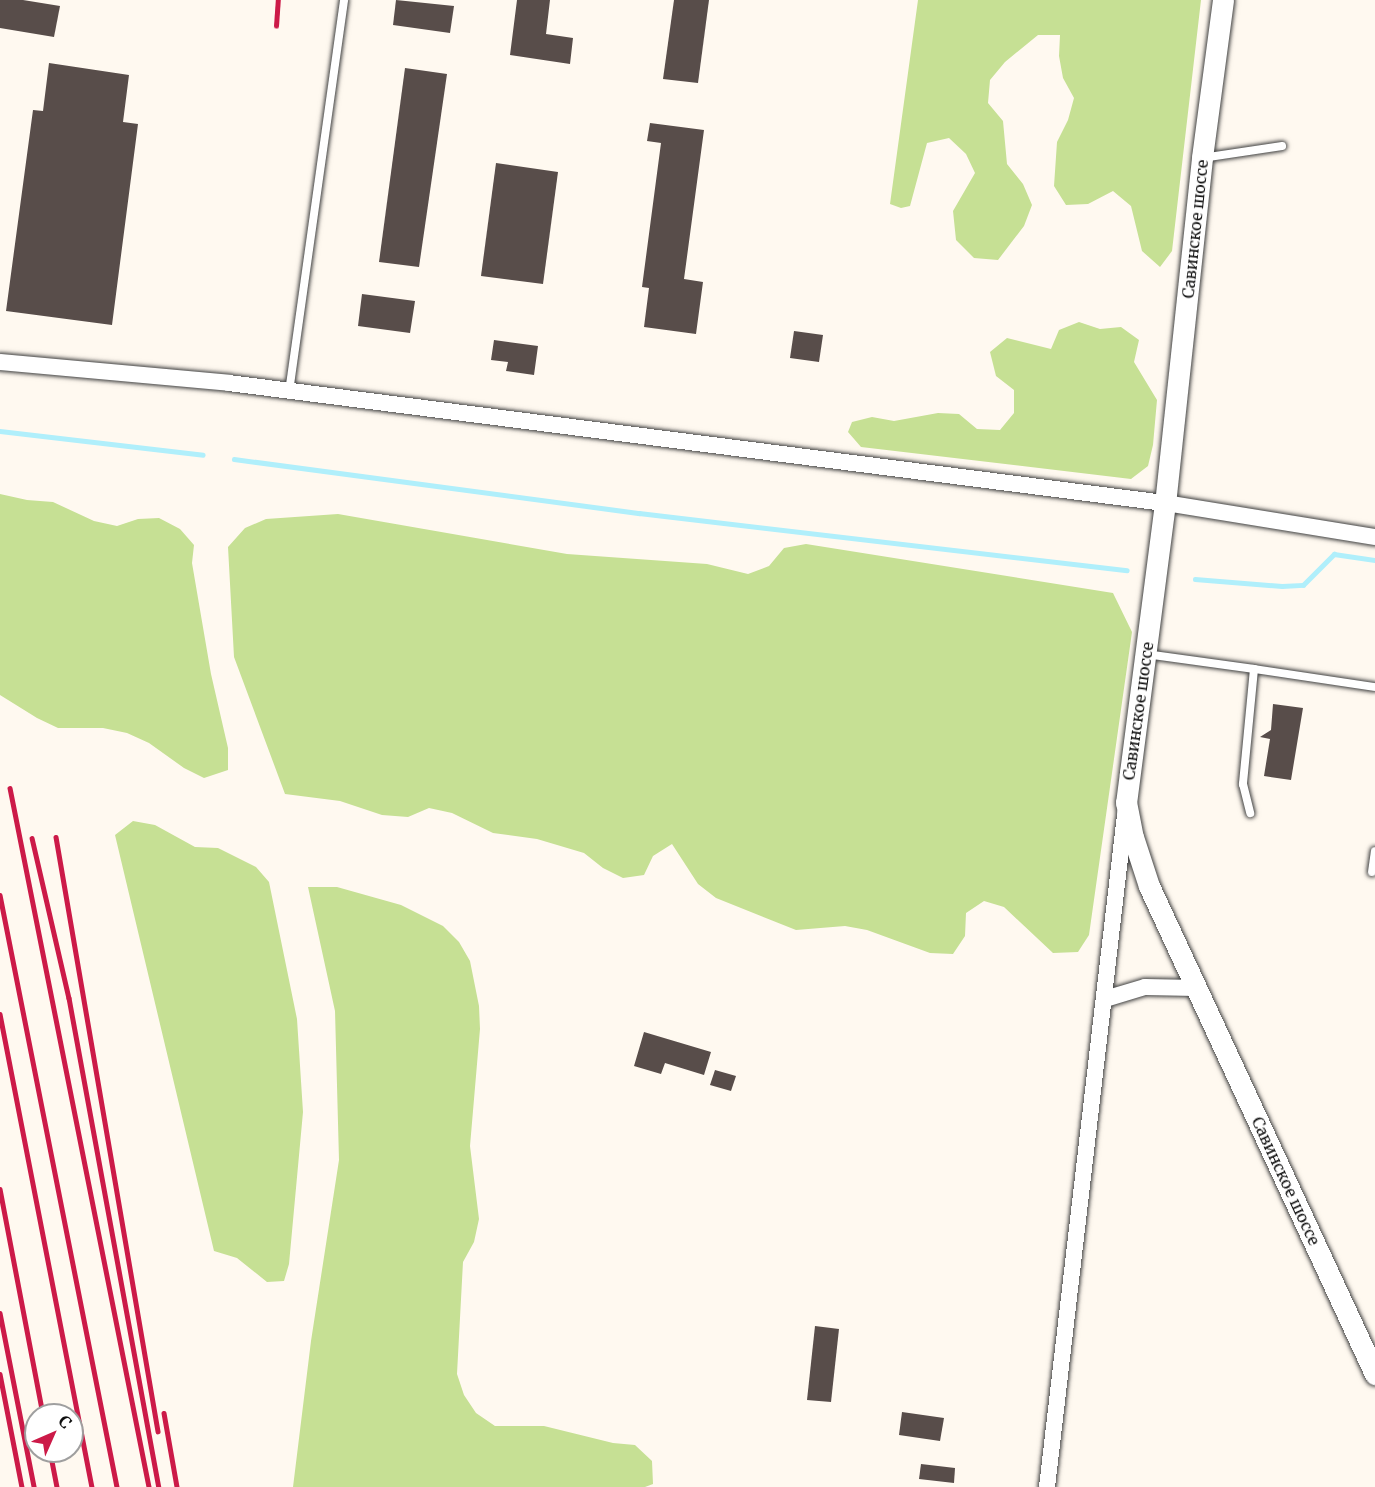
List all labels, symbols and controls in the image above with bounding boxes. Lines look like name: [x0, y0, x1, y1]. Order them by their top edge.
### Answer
street label: Савинское шоссе: [1178, 159, 1212, 299]
street label: Савинское шоссе: [1119, 641, 1157, 781]
street label: Савинское шоссе: [1248, 1114, 1324, 1248]
north arrow: [24, 1403, 84, 1463]
text: С: [54, 1411, 76, 1433]

